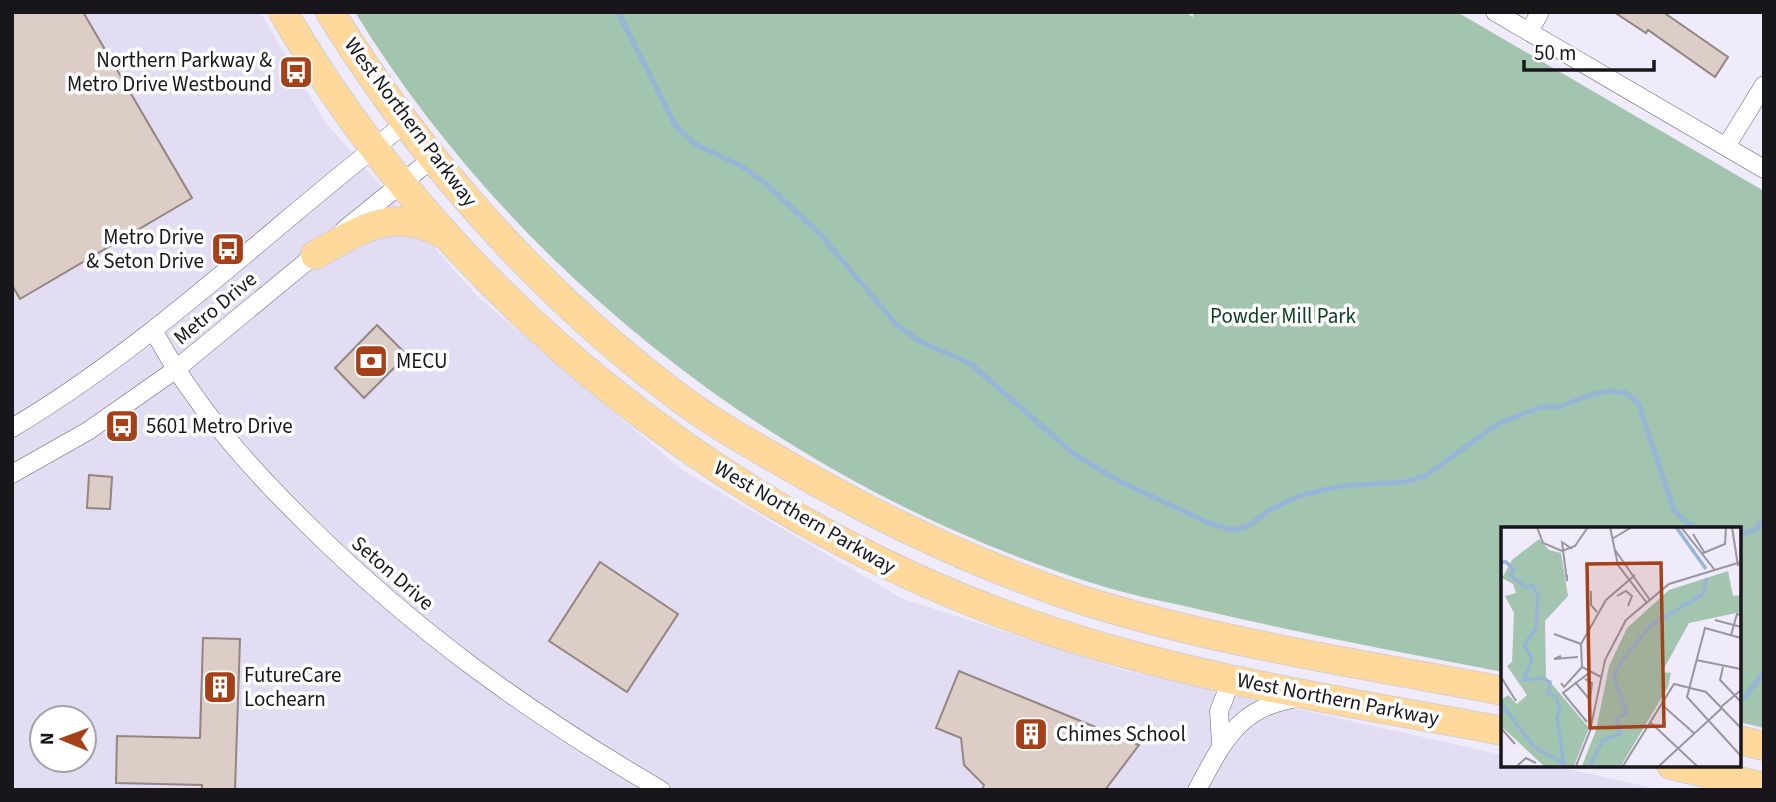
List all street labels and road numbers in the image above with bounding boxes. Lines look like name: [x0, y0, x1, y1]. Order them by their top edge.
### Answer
street label: West Northern Parkway: [337, 31, 485, 213]
street label: Metro Drive: [167, 264, 263, 352]
street label: West Northern Parkway: [709, 453, 902, 581]
street label: Seton Drive: [345, 529, 441, 617]
street label: West Northern Parkway: [1234, 665, 1442, 733]

